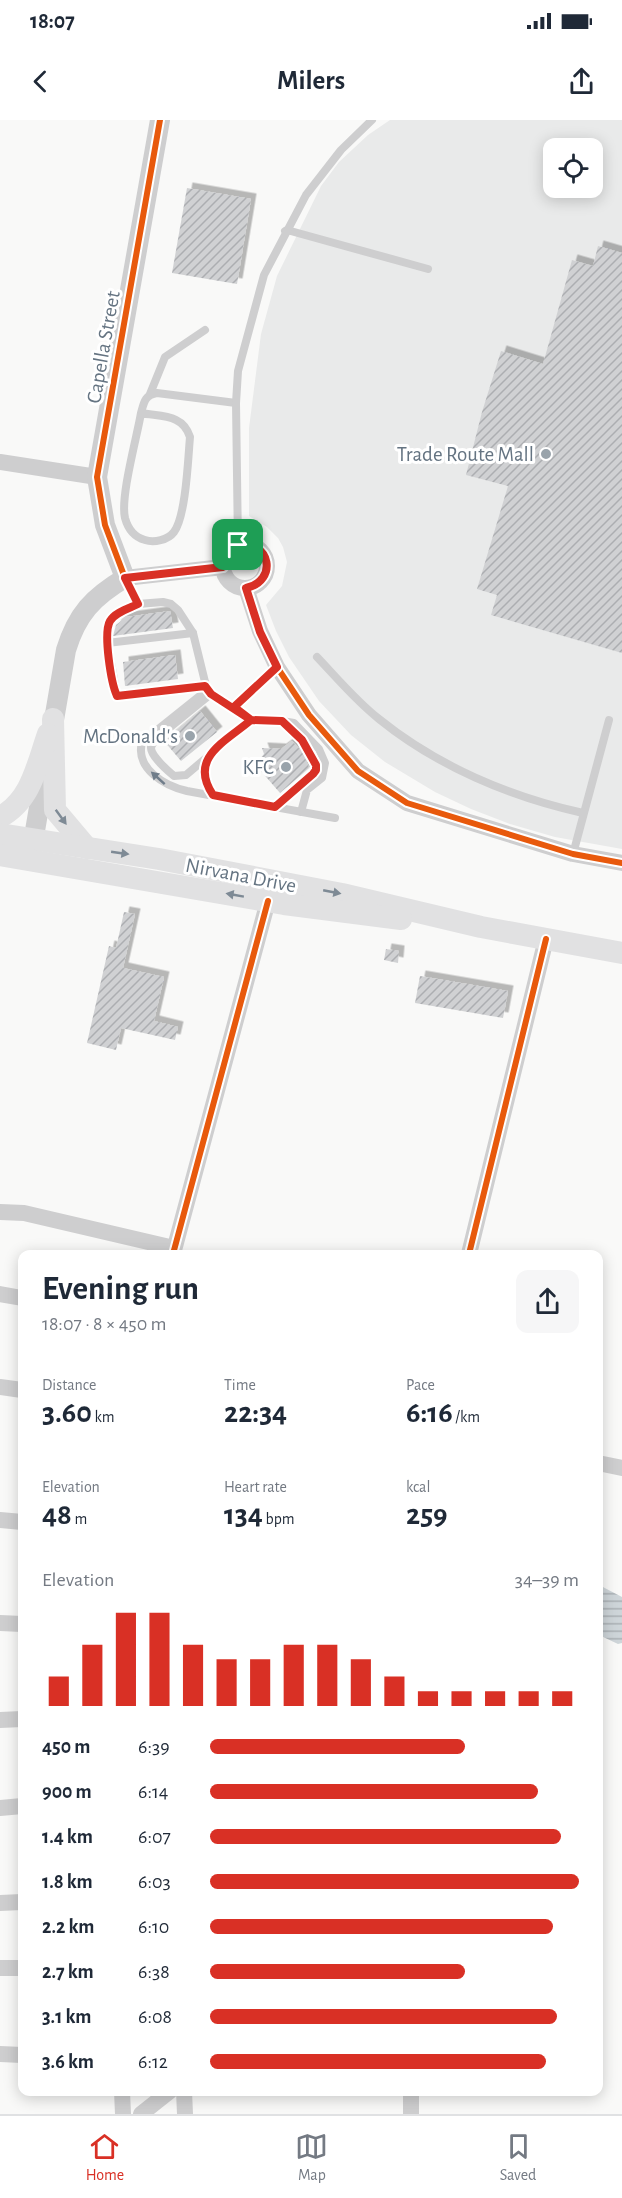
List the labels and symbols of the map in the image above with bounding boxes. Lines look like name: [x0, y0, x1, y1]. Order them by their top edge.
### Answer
street label: Capella Street: [83, 289, 124, 405]
place label: Trade Route Mall: [397, 444, 534, 465]
marker: Trade Route Mall: [539, 447, 553, 461]
pin: [212, 519, 263, 570]
place label: McDonald's: [83, 726, 178, 747]
marker: McDonald's: [183, 729, 197, 743]
place label: KFC: [243, 757, 274, 778]
marker: KFC: [279, 760, 293, 774]
one-way arrow: [151, 771, 166, 785]
one-way arrow: [55, 809, 67, 825]
one-way arrow: [111, 849, 130, 858]
street label: Nirvana Drive: [184, 854, 298, 897]
one-way arrow: [323, 888, 342, 897]
one-way arrow: [225, 891, 244, 900]

